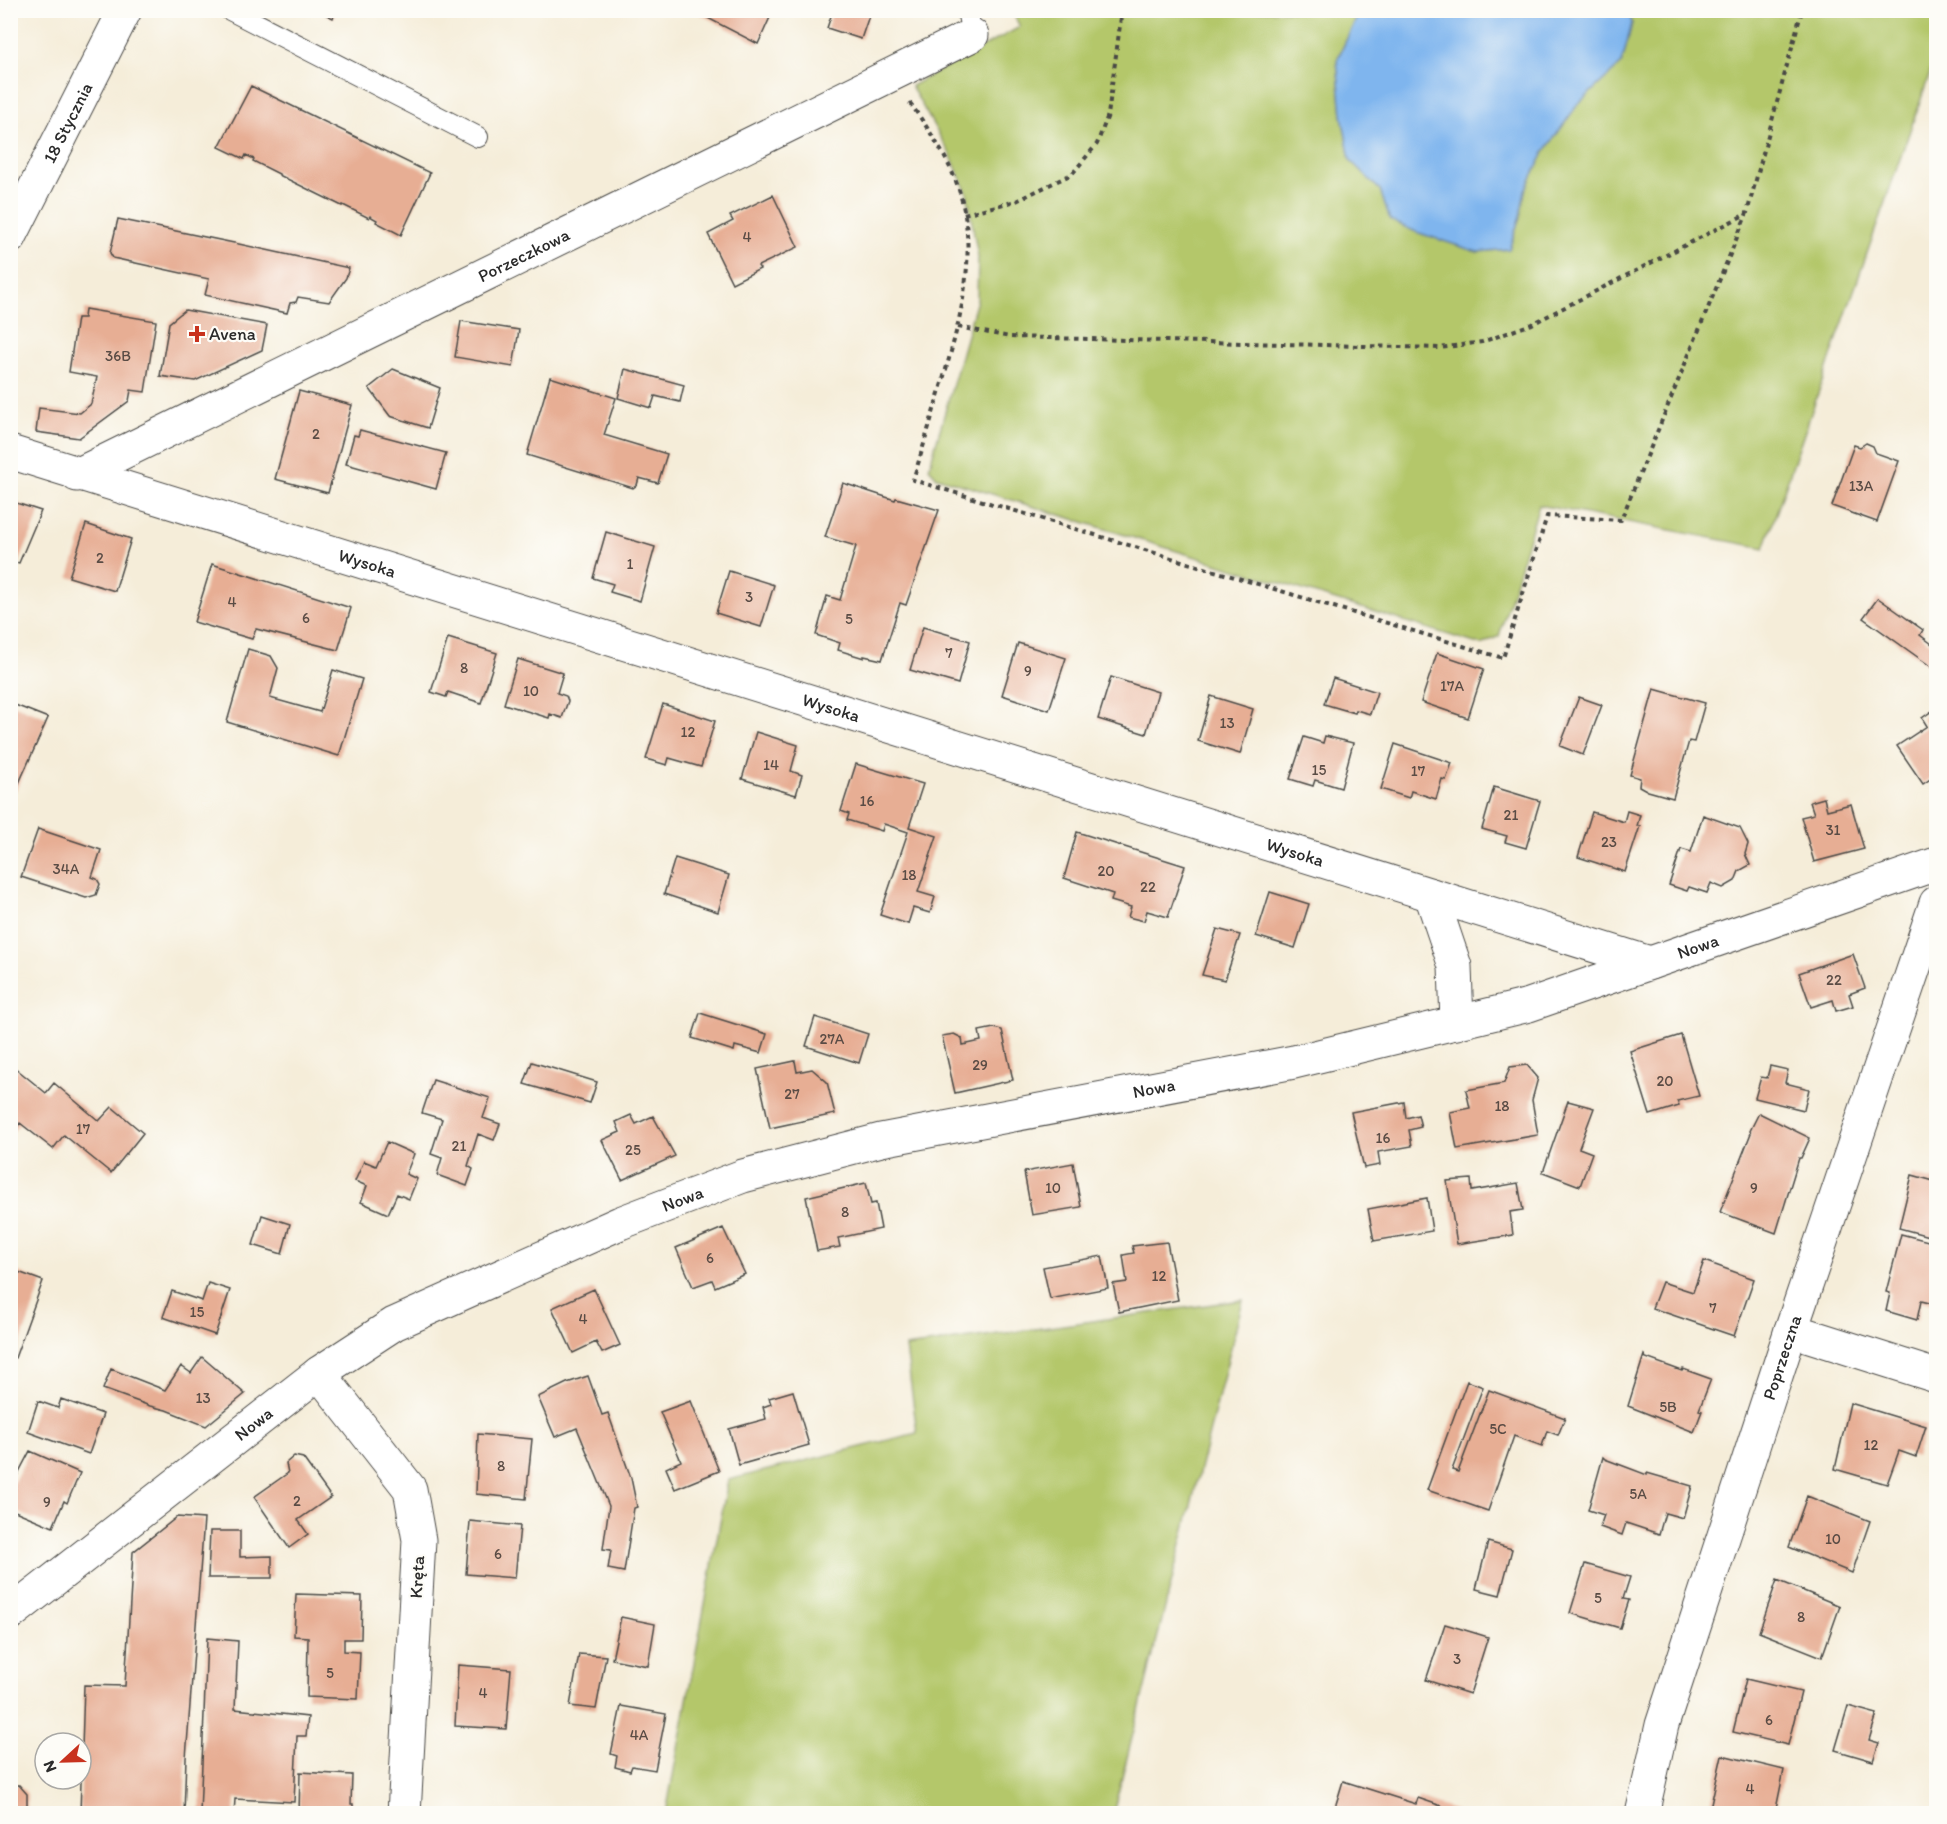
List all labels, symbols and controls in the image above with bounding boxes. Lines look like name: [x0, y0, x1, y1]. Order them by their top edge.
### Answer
street label: 18 Stycznia: [38, 79, 98, 167]
street label: Porzeczkowa: [474, 223, 574, 287]
house number: 4: [742, 228, 752, 246]
place label: Avena: [209, 323, 256, 345]
marker: Avena: [190, 327, 204, 341]
house number: 36B: [105, 347, 131, 365]
house number: 2: [312, 425, 320, 443]
house number: 13A: [1849, 477, 1874, 495]
street label: Wysoka: [336, 544, 399, 583]
house number: 2: [96, 549, 104, 567]
house number: 1: [627, 555, 634, 573]
house number: 3: [745, 588, 753, 606]
house number: 4: [227, 593, 237, 611]
house number: 6: [302, 609, 310, 627]
house number: 5: [845, 610, 853, 628]
house number: 7: [945, 644, 953, 662]
house number: 8: [460, 659, 468, 677]
house number: 9: [1024, 662, 1032, 680]
house number: 17A: [1440, 677, 1464, 695]
house number: 10: [523, 682, 539, 700]
street label: Wysoka: [800, 689, 863, 727]
house number: 13: [1219, 714, 1235, 732]
house number: 12: [681, 723, 696, 741]
house number: 14: [763, 756, 779, 774]
house number: 15: [1312, 761, 1327, 779]
house number: 17: [1411, 762, 1426, 780]
house number: 16: [860, 792, 875, 810]
house number: 21: [1504, 806, 1518, 824]
house number: 31: [1825, 821, 1841, 839]
street label: Wysoka: [1264, 833, 1327, 872]
house number: 23: [1601, 833, 1617, 851]
house number: 34A: [53, 860, 80, 878]
house number: 20: [1097, 862, 1115, 880]
house number: 18: [901, 866, 917, 884]
house number: 22: [1140, 878, 1156, 896]
street label: Nowa: [1674, 929, 1722, 964]
house number: 22: [1826, 971, 1842, 989]
house number: 27A: [820, 1030, 845, 1048]
house number: 29: [972, 1056, 988, 1074]
house number: 20: [1656, 1072, 1674, 1090]
street label: Nowa: [1131, 1074, 1177, 1103]
house number: 27: [784, 1085, 800, 1103]
house number: 18: [1494, 1097, 1510, 1115]
house number: 17: [76, 1120, 91, 1138]
house number: 16: [1376, 1129, 1391, 1147]
house number: 21: [452, 1137, 466, 1155]
house number: 25: [625, 1141, 641, 1159]
house number: 10: [1045, 1179, 1061, 1197]
house number: 9: [1750, 1179, 1758, 1197]
street label: Nowa: [659, 1181, 706, 1217]
house number: 8: [841, 1203, 849, 1221]
house number: 6: [706, 1249, 714, 1267]
house number: 12: [1152, 1267, 1167, 1285]
house number: 7: [1709, 1299, 1717, 1317]
house number: 15: [190, 1303, 205, 1321]
house number: 4: [578, 1310, 588, 1328]
street label: Poprzeczna: [1758, 1311, 1807, 1403]
house number: 13: [195, 1389, 211, 1407]
house number: 5B: [1659, 1398, 1677, 1416]
street label: Nowa: [230, 1402, 277, 1446]
house number: 5C: [1489, 1420, 1507, 1438]
house number: 12: [1864, 1436, 1879, 1454]
house number: 8: [497, 1457, 505, 1475]
house number: 5A: [1629, 1485, 1647, 1503]
house number: 2: [293, 1492, 301, 1510]
house number: 9: [43, 1493, 51, 1511]
house number: 10: [1825, 1530, 1841, 1548]
house number: 6: [494, 1545, 502, 1563]
street label: Kręta: [405, 1554, 429, 1599]
house number: 5: [1594, 1589, 1602, 1607]
house number: 8: [1797, 1608, 1805, 1626]
house number: 3: [1453, 1650, 1461, 1668]
house number: 5: [326, 1664, 334, 1682]
house number: 4: [478, 1684, 488, 1702]
house number: 6: [1765, 1711, 1773, 1729]
house number: 4A: [630, 1726, 649, 1744]
north arrow: [33, 1731, 93, 1791]
text: N: [39, 1758, 60, 1775]
house number: 4: [1745, 1780, 1755, 1798]

